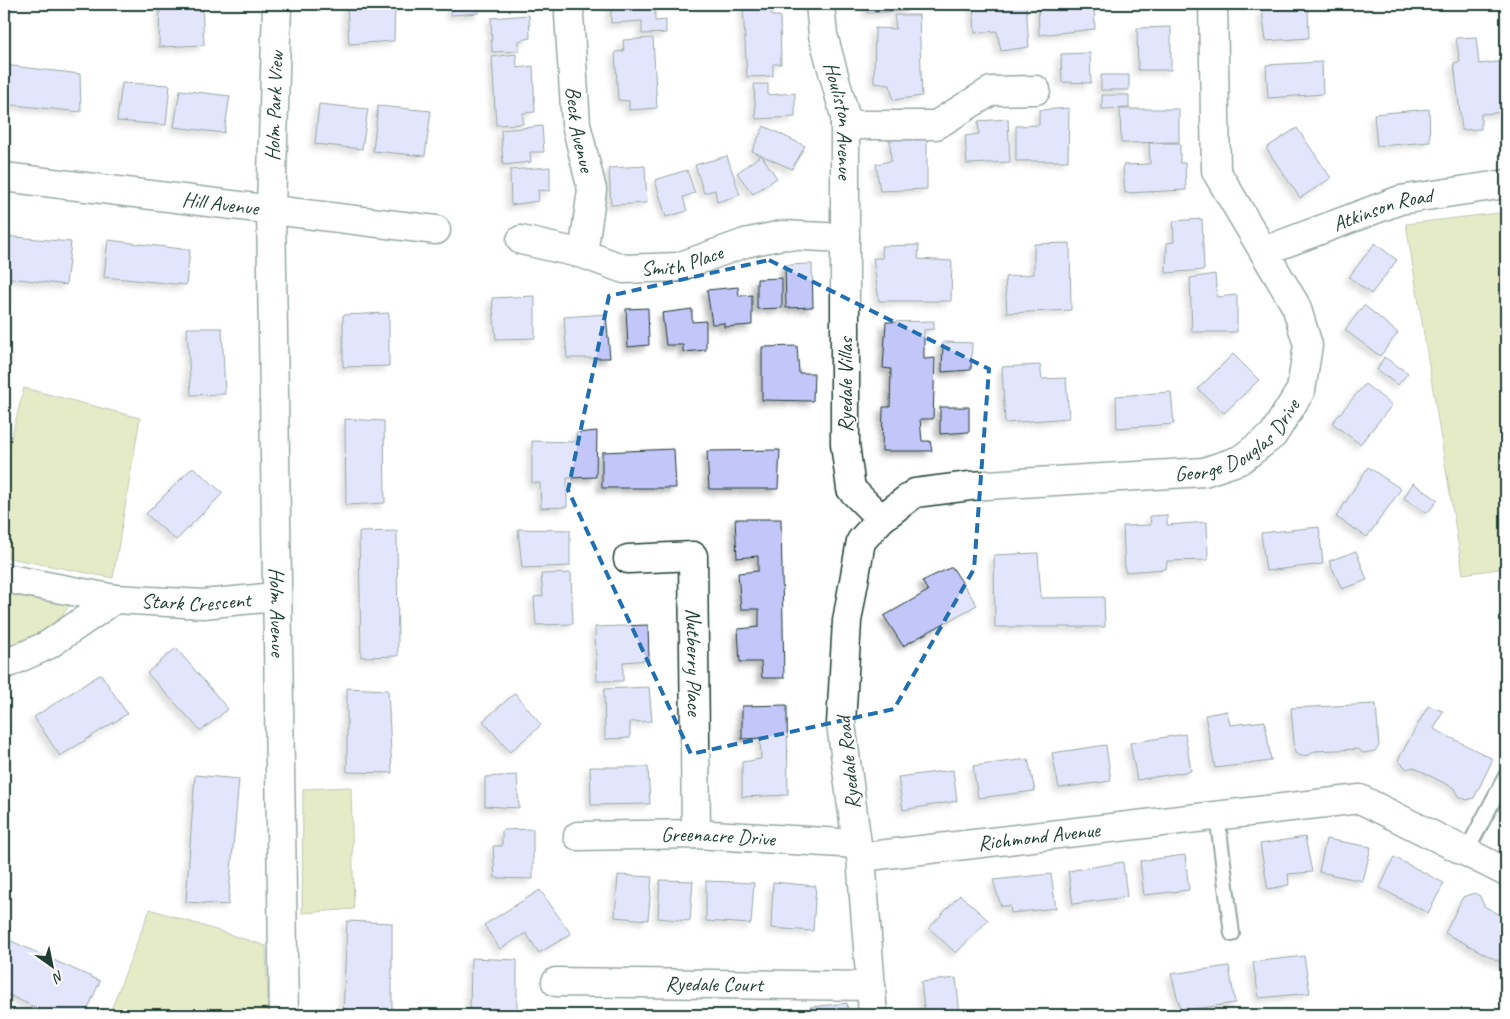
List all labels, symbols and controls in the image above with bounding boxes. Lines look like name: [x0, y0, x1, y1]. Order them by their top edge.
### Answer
street label: Holm Park View: [259, 48, 289, 161]
street label: Houliston Avenue: [818, 59, 858, 182]
street label: Beck Avenue: [561, 86, 601, 177]
street label: Atkinson Road: [1329, 182, 1437, 237]
street label: Hill Avenue: [181, 186, 262, 221]
street label: Smith Place: [640, 239, 727, 281]
street label: Ryedale Villas: [832, 336, 858, 432]
street label: George Douglas Drive: [1174, 393, 1306, 487]
street label: Holm Avenue: [264, 567, 291, 659]
street label: Stark Crescent: [140, 586, 254, 617]
street label: Nutberry Place: [681, 608, 708, 717]
street label: Ryedale Road: [830, 712, 866, 811]
street label: Richmond Avenue: [977, 816, 1102, 856]
street label: Greenacre Drive: [661, 821, 777, 852]
north arrow: [28, 942, 78, 992]
text: N: [49, 967, 67, 987]
street label: Ryedale Court: [665, 970, 765, 998]

